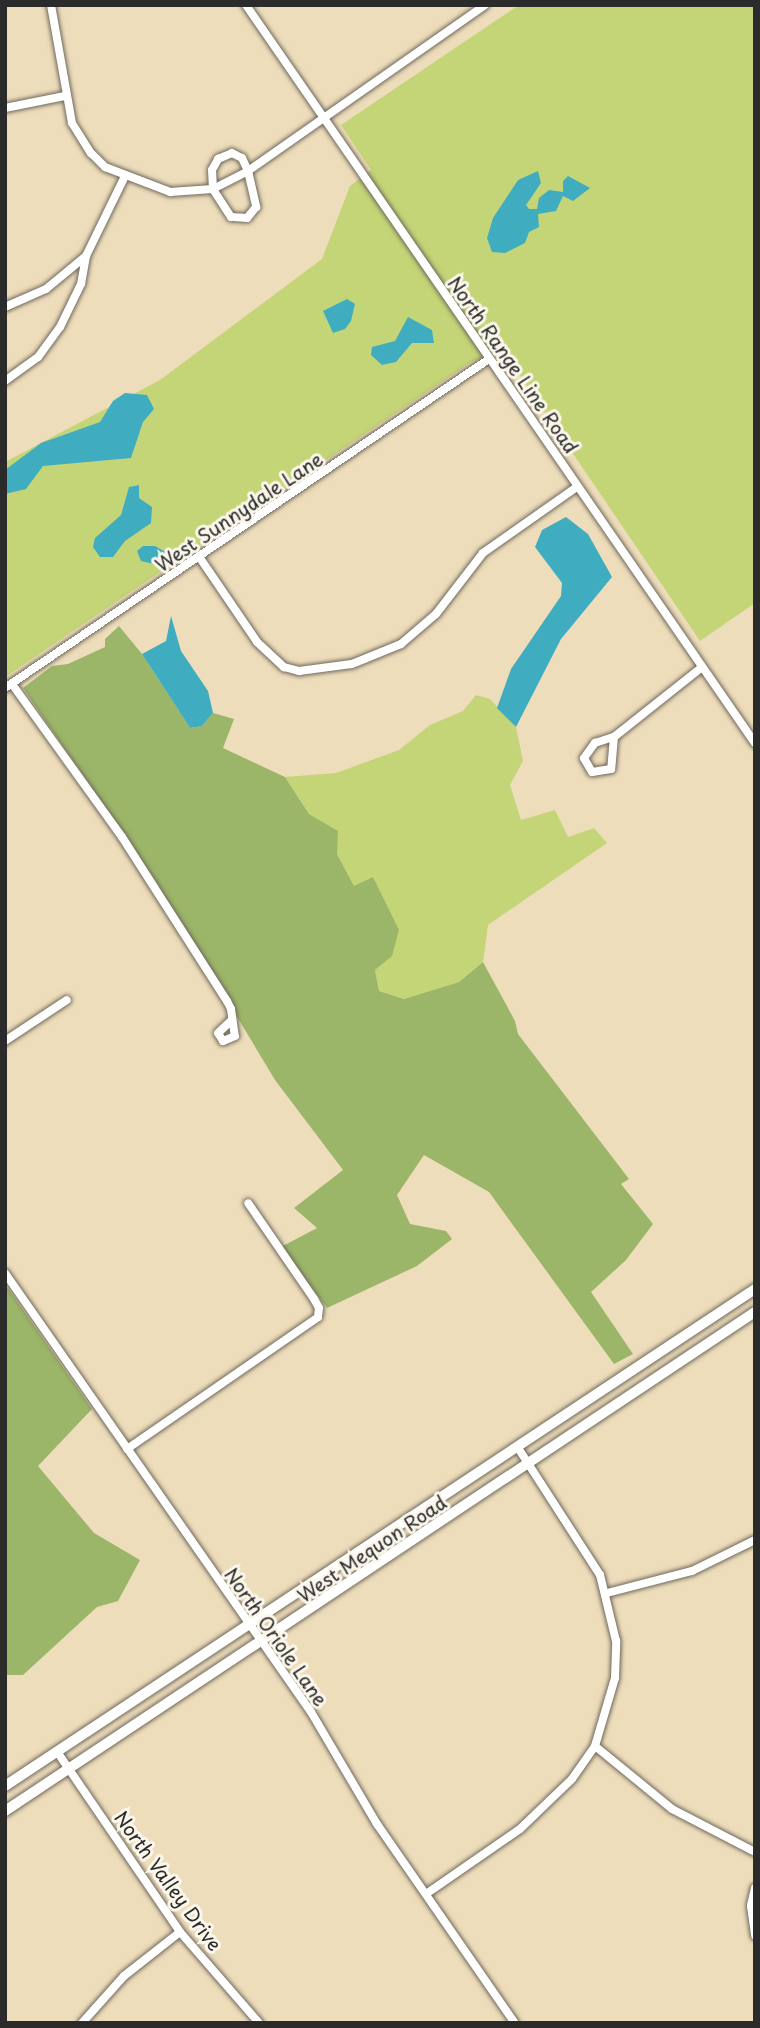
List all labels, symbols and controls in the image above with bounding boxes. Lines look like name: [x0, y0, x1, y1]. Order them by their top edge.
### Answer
street label: North Range Line Road: [443, 272, 583, 458]
street label: West Sunnydale Lane: [150, 447, 328, 577]
street label: West Mequon Road: [293, 1491, 451, 1607]
street label: North Oriole Lane: [219, 1562, 333, 1712]
street label: North Valley Drive: [109, 1806, 227, 1956]

